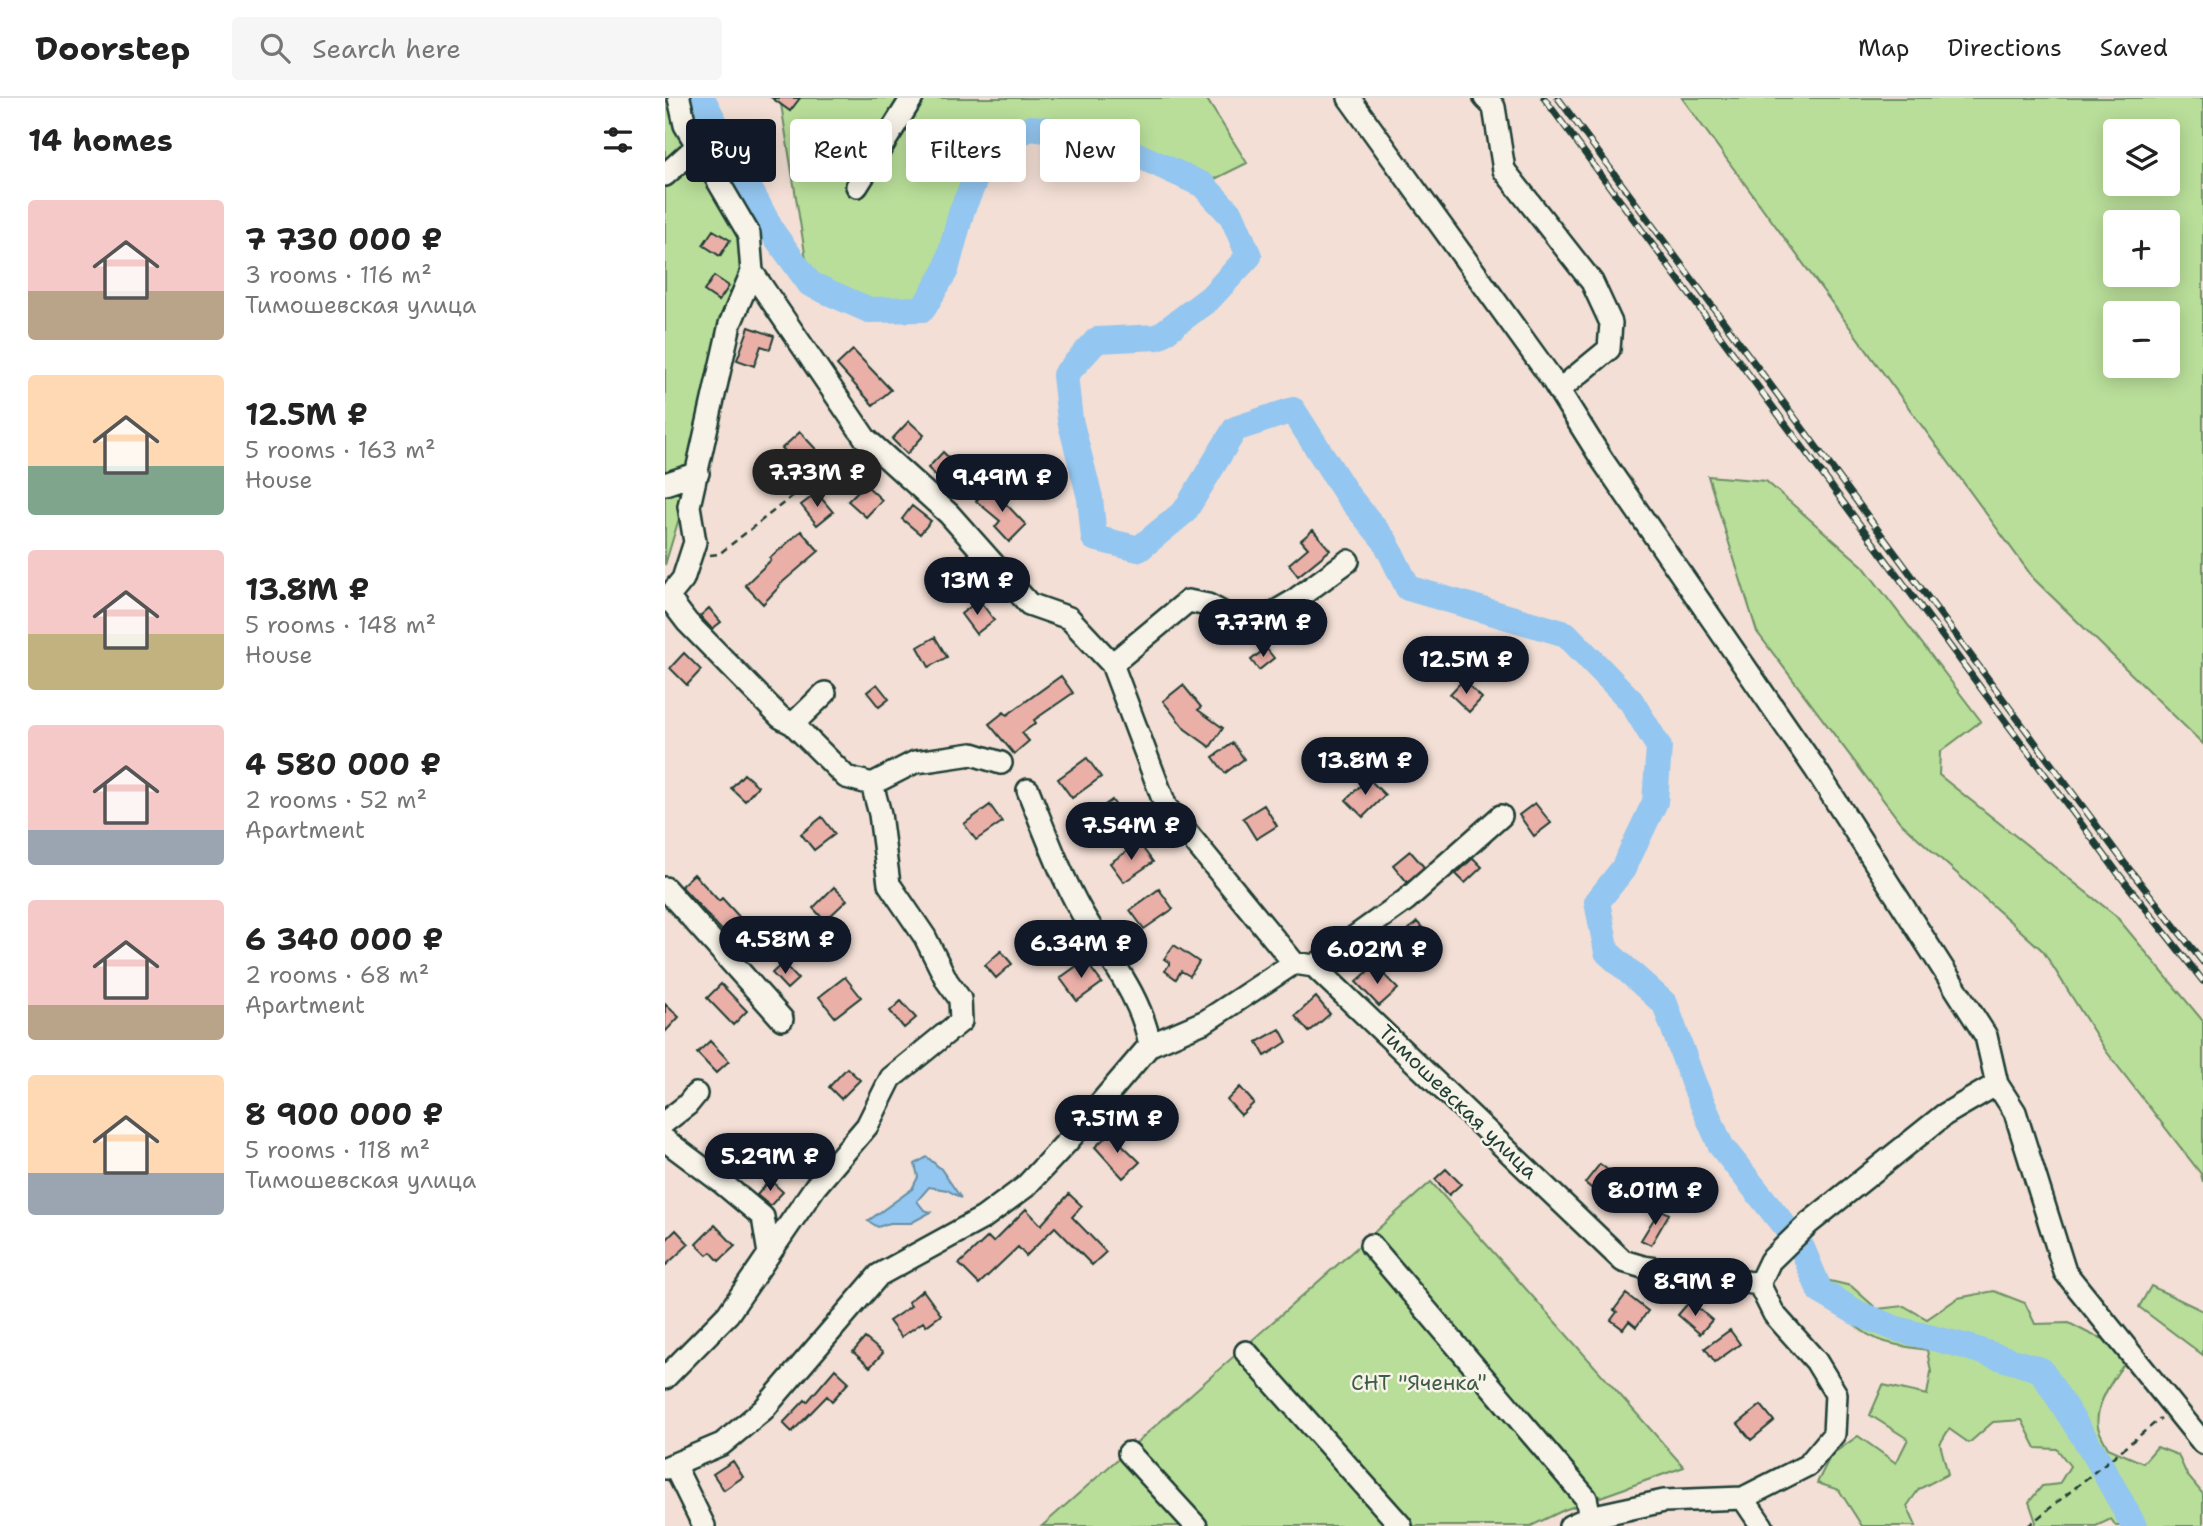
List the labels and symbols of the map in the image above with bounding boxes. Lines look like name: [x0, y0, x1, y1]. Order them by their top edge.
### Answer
pin: 7.73M ₽: [752, 450, 882, 509]
pin: 9.49M ₽: [937, 454, 1067, 514]
pin: 13M ₽: [928, 558, 1026, 617]
pin: 7.77M ₽: [1198, 600, 1328, 659]
pin: 12.5M ₽: [1401, 636, 1531, 696]
pin: 13.8M ₽: [1300, 738, 1430, 797]
pin: 7.54M ₽: [1066, 802, 1196, 862]
pin: 4.58M ₽: [720, 916, 850, 976]
pin: 6.34M ₽: [1016, 920, 1146, 980]
pin: 6.02M ₽: [1312, 926, 1442, 986]
street label: Тимошевская улица: [1372, 1019, 1544, 1185]
pin: 7.51M ₽: [1052, 1096, 1182, 1155]
pin: 5.29M ₽: [705, 1134, 835, 1193]
pin: 8.01M ₽: [1590, 1168, 1720, 1227]
pin: 8.9M ₽: [1638, 1258, 1752, 1318]
park label: СНТ "Яченка": [1351, 1369, 1487, 1397]

